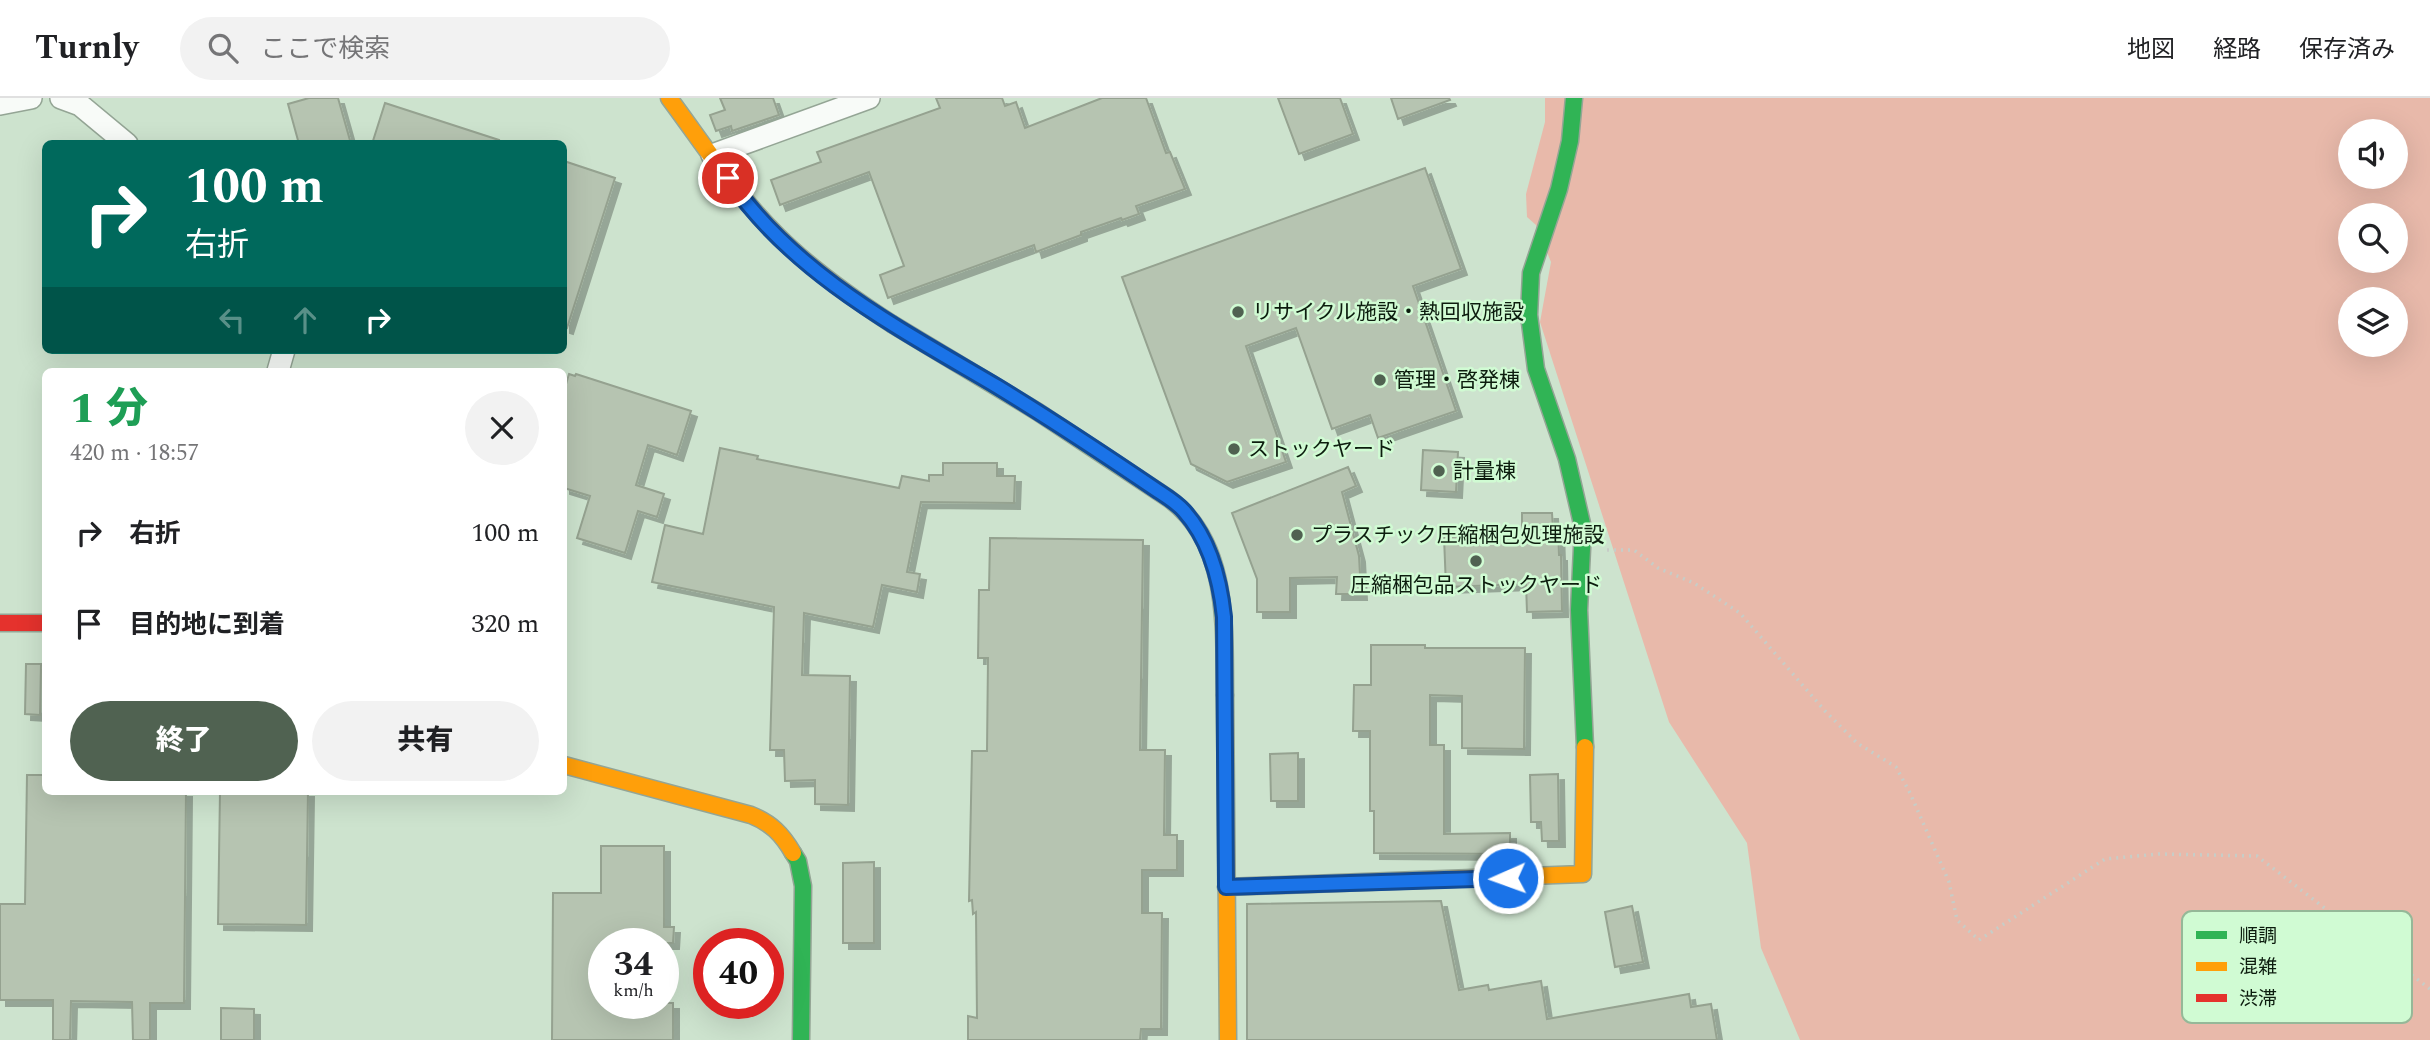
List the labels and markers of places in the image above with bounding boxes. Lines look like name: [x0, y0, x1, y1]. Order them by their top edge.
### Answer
pin: [698, 148, 758, 208]
place label: リサイクル施設・熱回収施設: [1252, 297, 1524, 329]
marker: リサイクル施設・熱回収施設: [1230, 304, 1246, 320]
place label: 管理・啓発棟: [1394, 365, 1520, 397]
marker: 管理・啓発棟: [1372, 372, 1388, 388]
place label: ストックヤード: [1248, 434, 1395, 466]
marker: ストックヤード: [1226, 441, 1242, 457]
place label: 計量棟: [1453, 456, 1516, 488]
marker: 計量棟: [1431, 463, 1447, 479]
place label: プラスチック圧縮梱包処理施設: [1311, 520, 1605, 552]
marker: プラスチック圧縮梱包処理施設: [1289, 527, 1305, 543]
marker: 圧縮梱包品ストックヤード: [1468, 553, 1484, 569]
place label: 圧縮梱包品ストックヤード: [1350, 570, 1602, 602]

